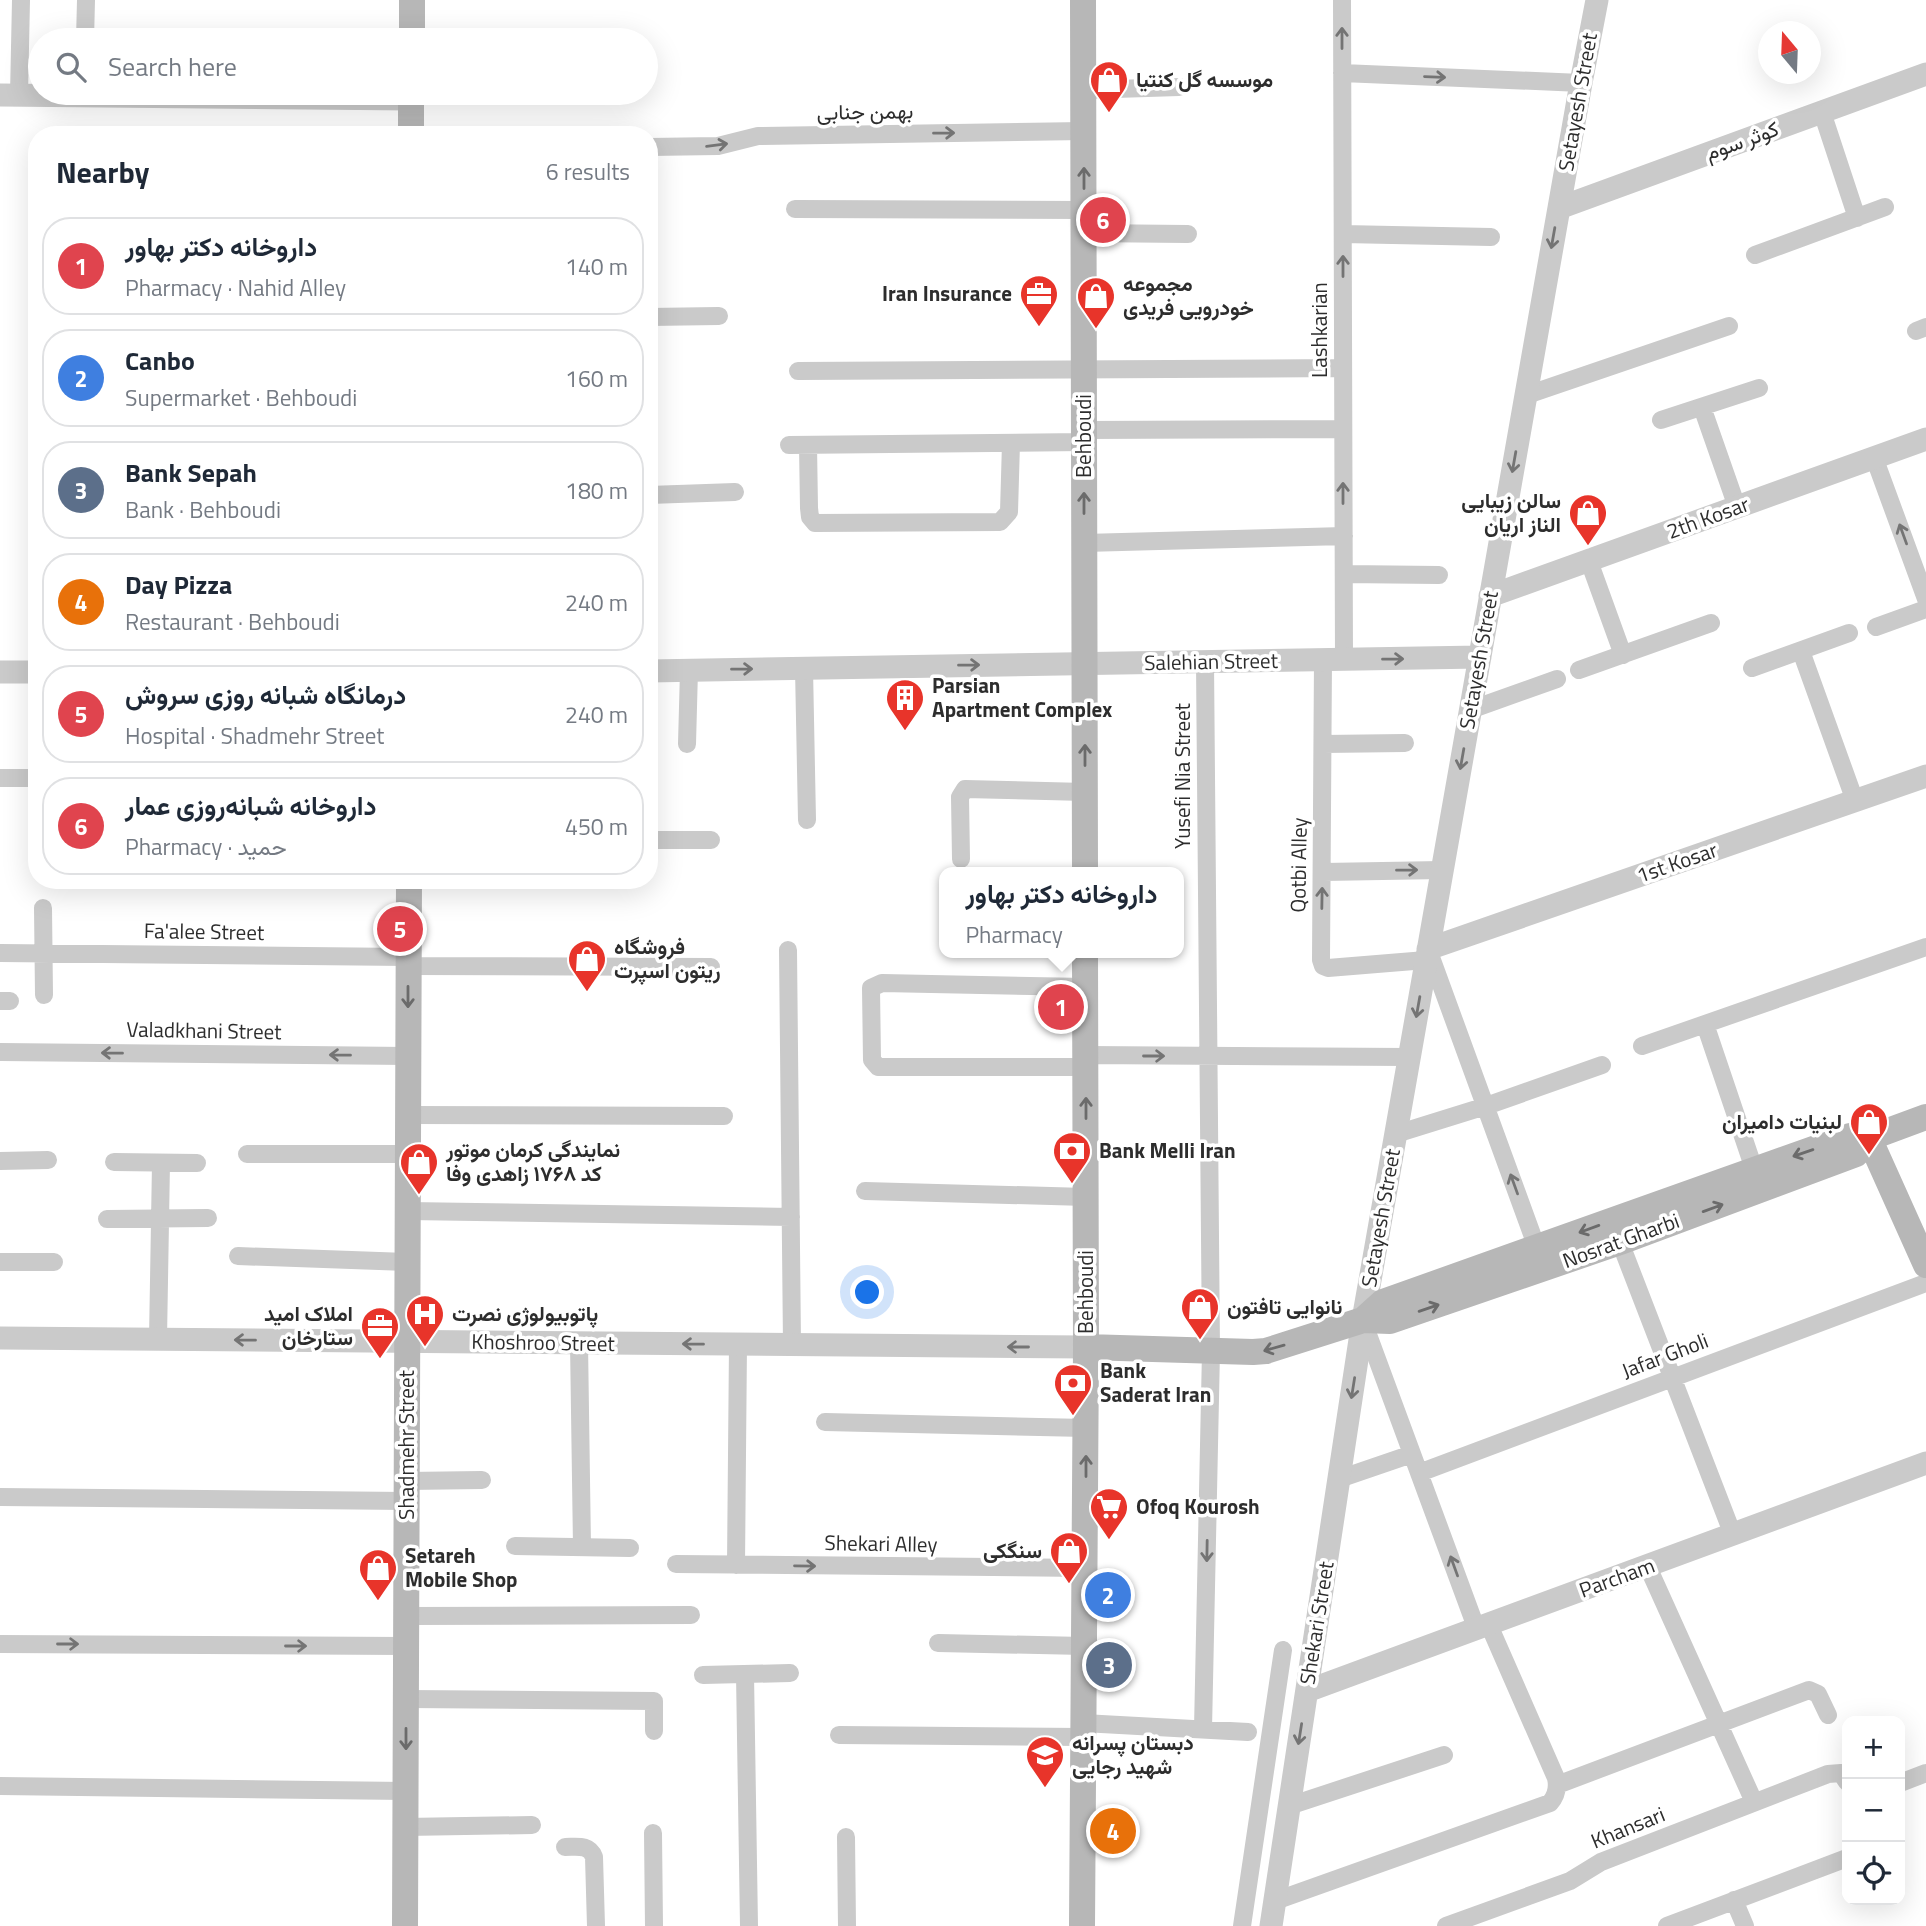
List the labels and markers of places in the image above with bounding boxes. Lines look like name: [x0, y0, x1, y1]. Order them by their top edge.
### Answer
shop icon: موسسه گل کنتیا: [1088, 59, 1130, 114]
place label: موسسه گل کنتیا: [1136, 63, 1273, 95]
pin: 6: [1080, 194, 1126, 246]
place label: مجموعه خودرویی فریدی: [1123, 267, 1254, 323]
office icon: Iran Insurance: [1018, 273, 1060, 328]
shop icon: مجموعه خودرویی فریدی: [1075, 275, 1117, 330]
place label: Iran Insurance: [882, 277, 1012, 309]
place label: سالن زیبایی الناز اریان: [1461, 484, 1561, 540]
shop icon: سالن زیبایی الناز اریان: [1567, 492, 1609, 547]
place label: Parsian Apartment Complex: [932, 669, 1112, 725]
building icon: Parsian Apartment Complex: [884, 677, 926, 732]
pin: 5: [377, 903, 423, 955]
place label: فروشگاه ریتون اسپرت: [614, 930, 721, 986]
shop icon: فروشگاه ریتون اسپرت: [566, 938, 608, 993]
pin: 1: [1038, 981, 1084, 1033]
shop icon: لبنیات دامیران: [1848, 1101, 1890, 1156]
place label: لبنیات دامیران: [1722, 1105, 1842, 1137]
bank icon: Bank Melli Iran: [1051, 1130, 1093, 1185]
place label: نمایندگی کرمان موتور کد ۱۷۶۸ زاهدی وفا: [445, 1133, 620, 1189]
place label: Bank Melli Iran: [1099, 1134, 1236, 1166]
shop icon: نمایندگی کرمان موتور کد ۱۷۶۸ زاهدی وفا: [398, 1141, 440, 1196]
shop icon: نانوایی تافتون: [1179, 1286, 1221, 1341]
place label: نانوایی تافتون: [1227, 1290, 1343, 1322]
hospital icon: پاتوبیولوژی نصرت: [404, 1293, 446, 1348]
place label: املاک امید ستارخان: [264, 1297, 353, 1353]
place label: پاتوبیولوژی نصرت: [452, 1297, 598, 1329]
office icon: املاک امید ستارخان: [359, 1305, 401, 1360]
place label: Bank Saderat Iran: [1100, 1354, 1211, 1410]
bank icon: Bank Saderat Iran: [1052, 1362, 1094, 1417]
supermarket icon: Ofoq Kourosh: [1088, 1486, 1130, 1541]
place label: Ofoq Kourosh: [1136, 1490, 1260, 1522]
shop icon: سنگکی: [1048, 1530, 1090, 1585]
place label: سنگکی: [983, 1534, 1042, 1566]
place label: Setareh Mobile Shop: [405, 1539, 518, 1595]
shop icon: Setareh Mobile Shop: [357, 1547, 399, 1602]
pin: 2: [1085, 1569, 1131, 1621]
pin: 3: [1086, 1639, 1132, 1691]
place label: دبستان پسرانه شهید رجایی: [1072, 1726, 1194, 1782]
school or university icon: دبستان پسرانه شهید رجایی: [1024, 1734, 1066, 1789]
pin: 4: [1090, 1805, 1136, 1857]

